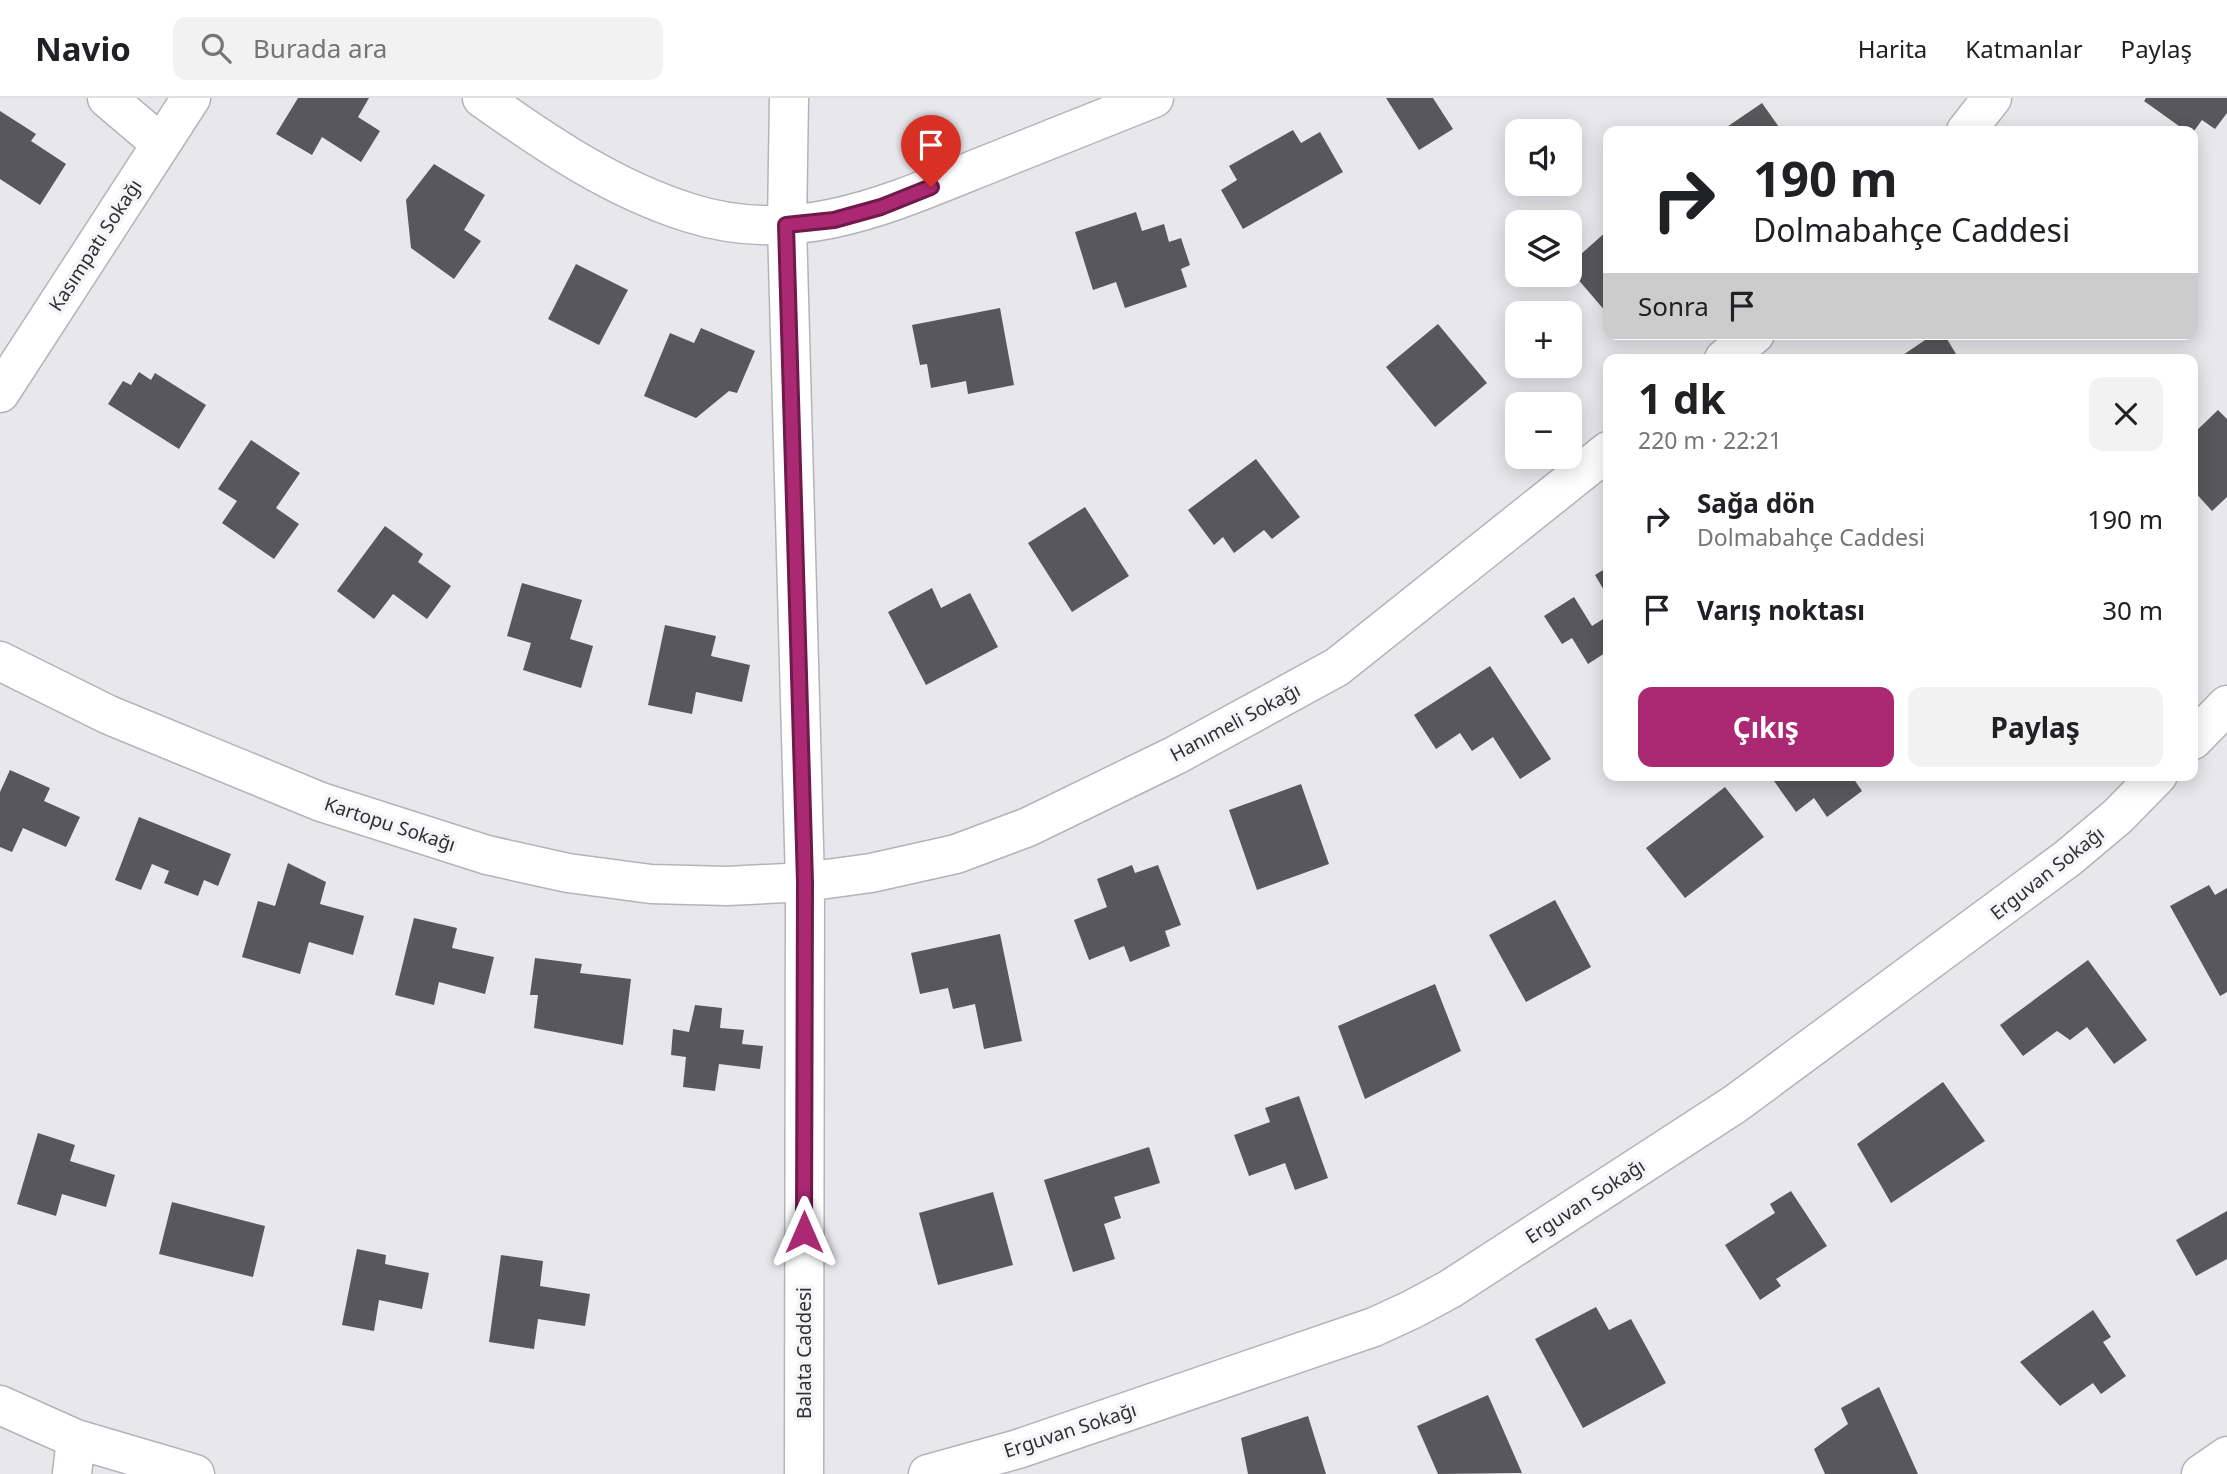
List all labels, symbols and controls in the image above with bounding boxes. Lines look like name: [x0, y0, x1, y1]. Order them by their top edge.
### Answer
search box: [173, 17, 663, 80]
text: Navio: [35, 26, 131, 71]
icon: search: [197, 29, 235, 67]
text: Burada ara: [253, 30, 387, 66]
text: Harita: [1858, 32, 1927, 65]
text: Katmanlar: [1965, 32, 2083, 65]
text: Paylaş: [2121, 32, 2192, 65]
pin: [901, 115, 961, 187]
map controls: [1505, 119, 1582, 469]
button: sound: [1505, 119, 1582, 196]
icon: arrive: [912, 126, 950, 164]
text: 190 m: [1753, 145, 1898, 211]
icon: right: [1638, 154, 1729, 245]
street label: Kasımpatı Sokağı: [43, 174, 147, 316]
text: Dolmabahçe Caddesi: [1753, 208, 2070, 251]
button: layers: [1505, 210, 1582, 287]
icon: arrive: [1723, 287, 1761, 325]
text: Sonra: [1638, 288, 1709, 324]
button: +: [1505, 301, 1582, 378]
text: 1 dk: [1638, 369, 1726, 426]
button: close: [2089, 377, 2163, 451]
button: −: [1505, 392, 1582, 469]
text: 220 m · 22:21: [1638, 424, 1782, 456]
text: Sağa dön: [1697, 485, 1815, 521]
icon: right: [1638, 500, 1676, 538]
text: 190 m: [2087, 501, 2163, 537]
text: Dolmabahçe Caddesi: [1697, 521, 1925, 553]
icon: arrive: [1638, 591, 1676, 629]
text: Varış noktası: [1697, 592, 1865, 628]
text: 30 m: [2102, 592, 2163, 628]
street label: Hanımeli Sokağı: [1165, 677, 1305, 767]
button: Çıkış: [1638, 687, 1894, 767]
button: Paylaş: [1908, 687, 2163, 767]
street label: Kartopu Sokağı: [321, 791, 459, 857]
street label: Erguvan Sokağı: [1985, 820, 2109, 926]
street label: Erguvan Sokağı: [1520, 1153, 1650, 1249]
position arrow: [767, 1195, 841, 1269]
street label: Balata Caddesi: [791, 1287, 817, 1419]
street label: Erguvan Sokağı: [1000, 1396, 1140, 1464]

